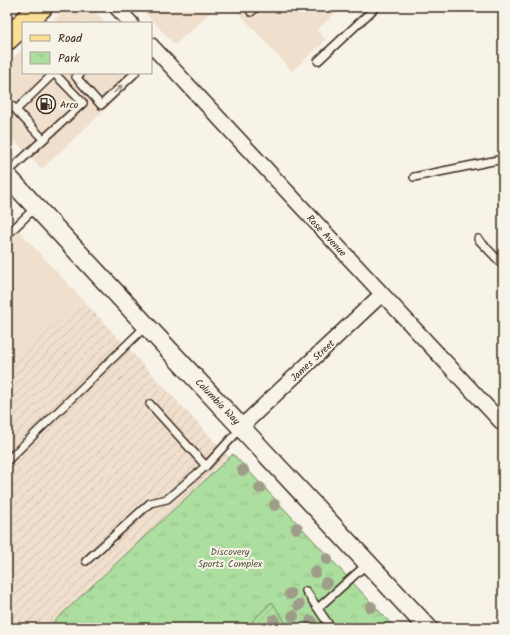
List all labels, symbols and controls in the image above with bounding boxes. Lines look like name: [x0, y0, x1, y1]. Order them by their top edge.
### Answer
legend: [22, 22, 152, 74]
text: Road: [58, 29, 83, 48]
text: Park: [58, 49, 80, 68]
one-way arrow: [113, 84, 123, 94]
fuel station icon: Arco: [35, 93, 57, 115]
place label: Arco: [60, 97, 79, 113]
street label: Rose Avenue: [302, 211, 350, 261]
street label: James Street: [287, 336, 339, 385]
street label: Columbia Way: [191, 375, 244, 429]
park label: Discovery Sports Complex: [198, 544, 263, 572]

